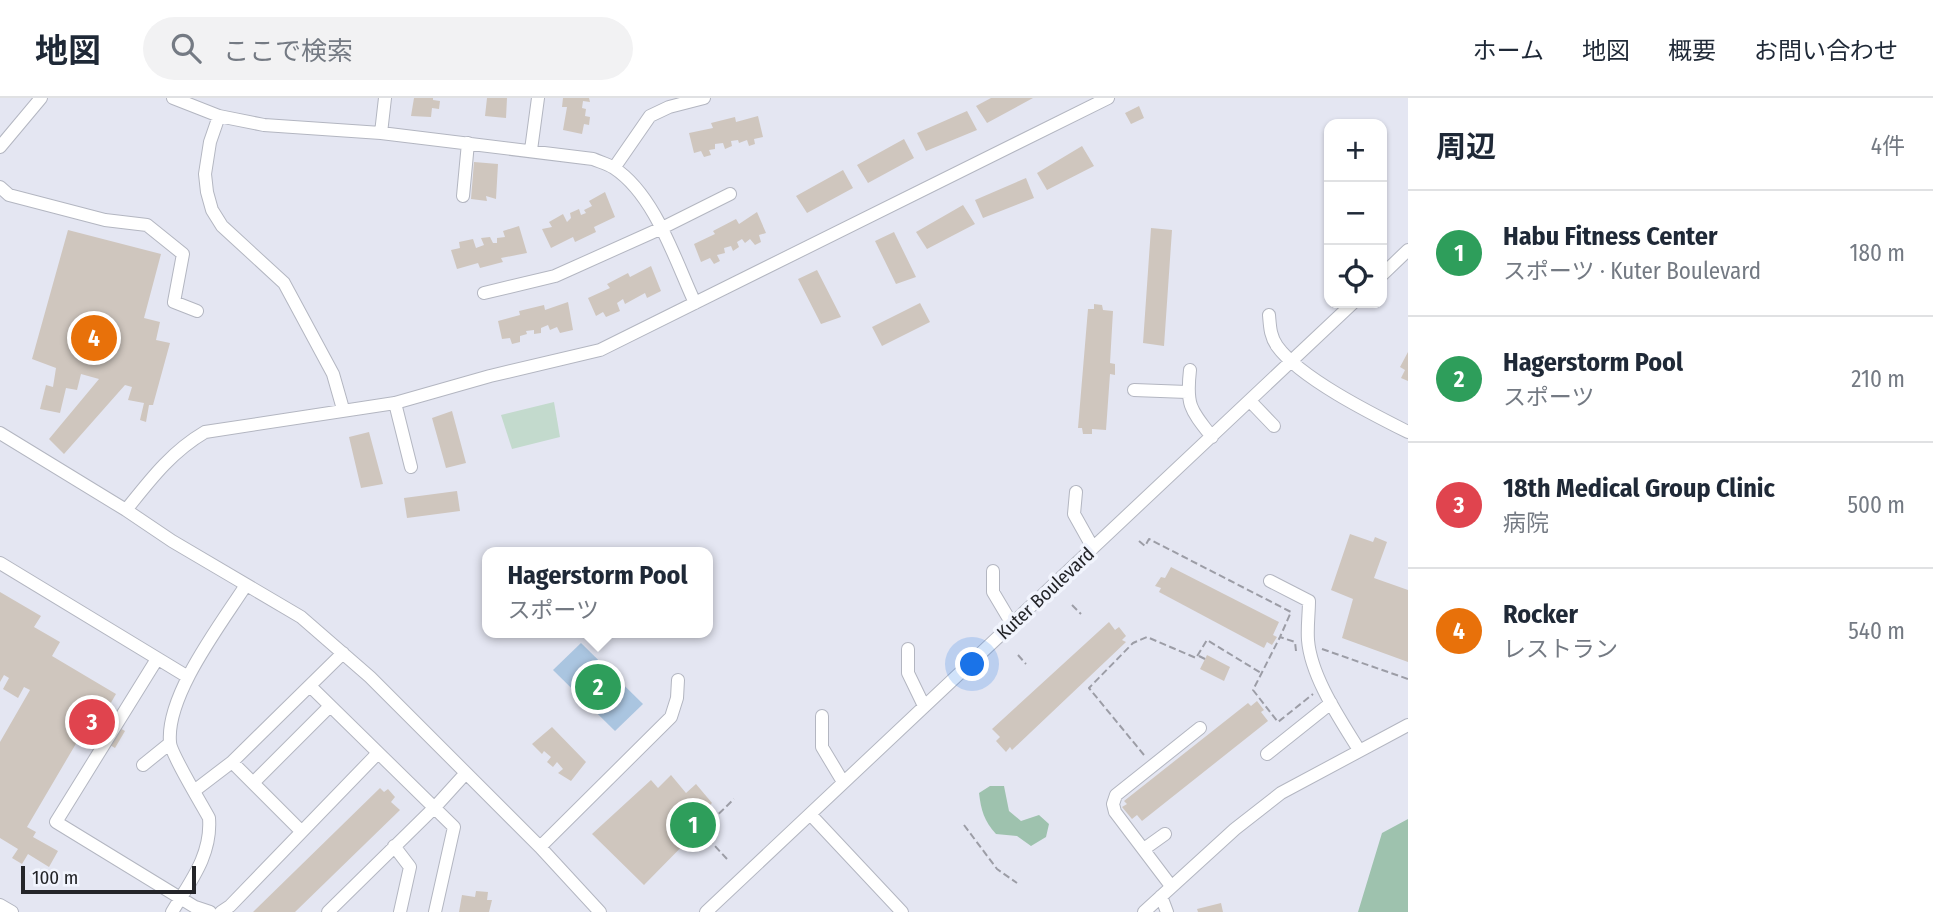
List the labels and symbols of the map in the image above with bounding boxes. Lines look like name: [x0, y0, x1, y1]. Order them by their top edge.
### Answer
pin: 4: [71, 312, 117, 364]
street label: Kuter Boulevard: [992, 542, 1099, 644]
your location: [955, 647, 989, 681]
pin: 2: [575, 661, 621, 713]
pin: 3: [69, 696, 115, 748]
pin: 1: [670, 799, 716, 851]
scale bar: [21, 863, 196, 895]

